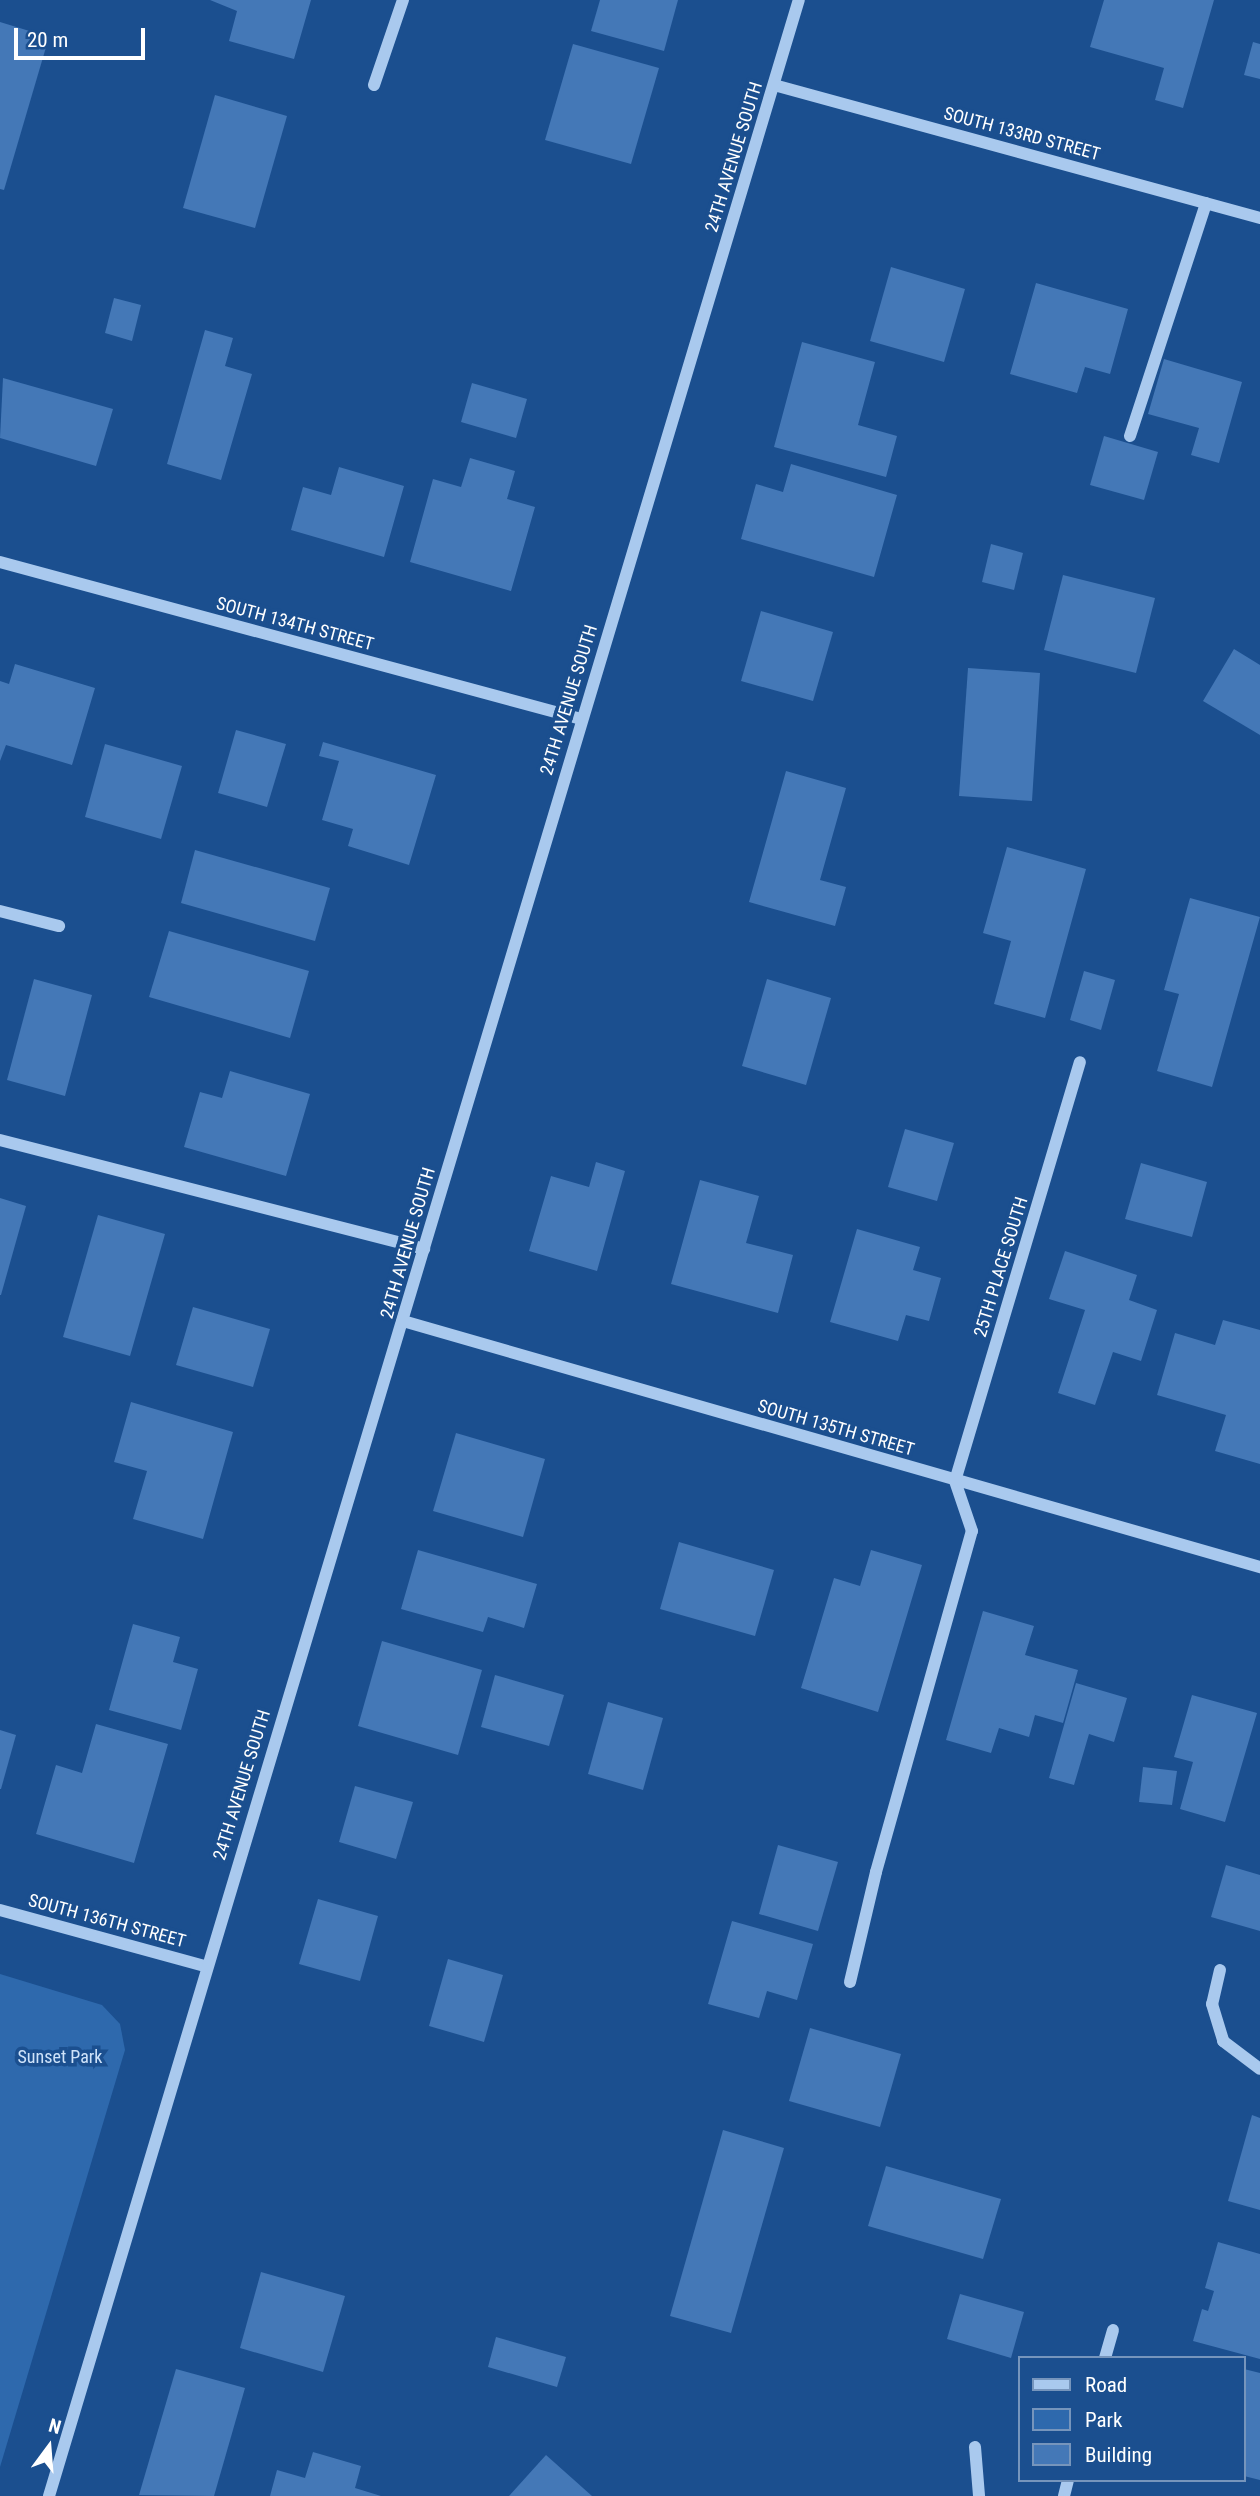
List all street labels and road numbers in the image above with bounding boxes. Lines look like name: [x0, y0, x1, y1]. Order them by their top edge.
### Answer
street label: 24TH AVENUE SOUTH: [701, 79, 767, 235]
street label: SOUTH 133RD STREET: [941, 103, 1103, 165]
street label: SOUTH 134TH STREET: [214, 593, 376, 655]
street label: 24TH AVENUE SOUTH: [536, 622, 602, 778]
street label: 24TH AVENUE SOUTH: [376, 1165, 440, 1321]
street label: 25TH PLACE SOUTH: [969, 1194, 1033, 1340]
street label: SOUTH 135TH STREET: [755, 1395, 917, 1461]
street label: 24TH AVENUE SOUTH: [209, 1707, 275, 1863]
street label: SOUTH 136TH STREET: [26, 1890, 188, 1952]

